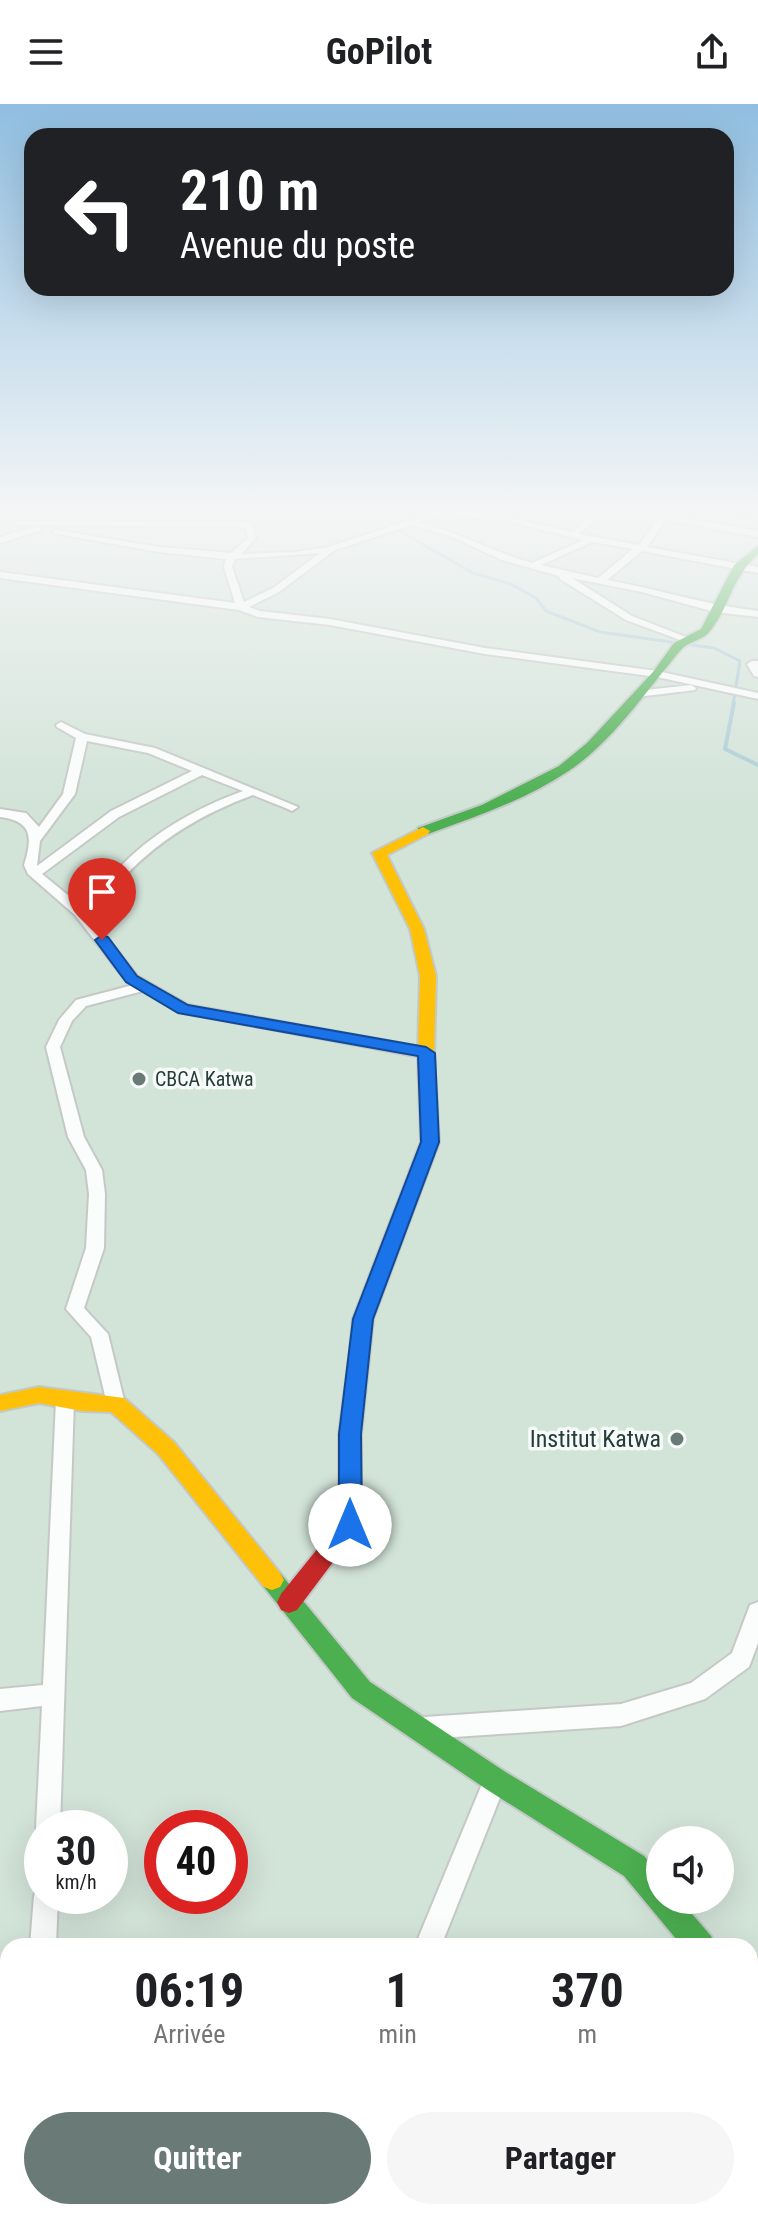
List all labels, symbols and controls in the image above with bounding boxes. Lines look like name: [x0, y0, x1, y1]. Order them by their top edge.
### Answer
icon: menu: [24, 30, 68, 74]
icon: share: [690, 30, 734, 74]
text: GoPilot: [326, 31, 432, 73]
text: 210 m: [180, 158, 319, 224]
icon: left: [48, 160, 152, 264]
text: Avenue du poste: [180, 225, 415, 267]
pin: [68, 858, 136, 940]
icon: arrive: [80, 870, 124, 914]
place label: CBCA Katwa: [155, 1067, 254, 1091]
marker: CBCA Katwa: [130, 1070, 148, 1088]
place label: Institut Katwa: [530, 1425, 661, 1453]
marker: Institut Katwa: [668, 1430, 686, 1448]
position arrow: [308, 1483, 392, 1567]
speed limit sign: 40: [144, 1810, 248, 1914]
map controls: [646, 1826, 734, 1914]
button: sound: [646, 1826, 734, 1914]
text: 30: [56, 1828, 96, 1875]
text: km/h: [55, 1870, 97, 1894]
text: 06:19: [134, 1962, 244, 2019]
text: 1: [386, 1962, 410, 2019]
text: 370: [551, 1962, 624, 2019]
text: Arrivée: [153, 2019, 225, 2049]
text: min: [379, 2019, 417, 2049]
text: m: [578, 2019, 597, 2049]
button: Quitter: [24, 2112, 371, 2204]
button: Partager: [387, 2112, 734, 2204]

